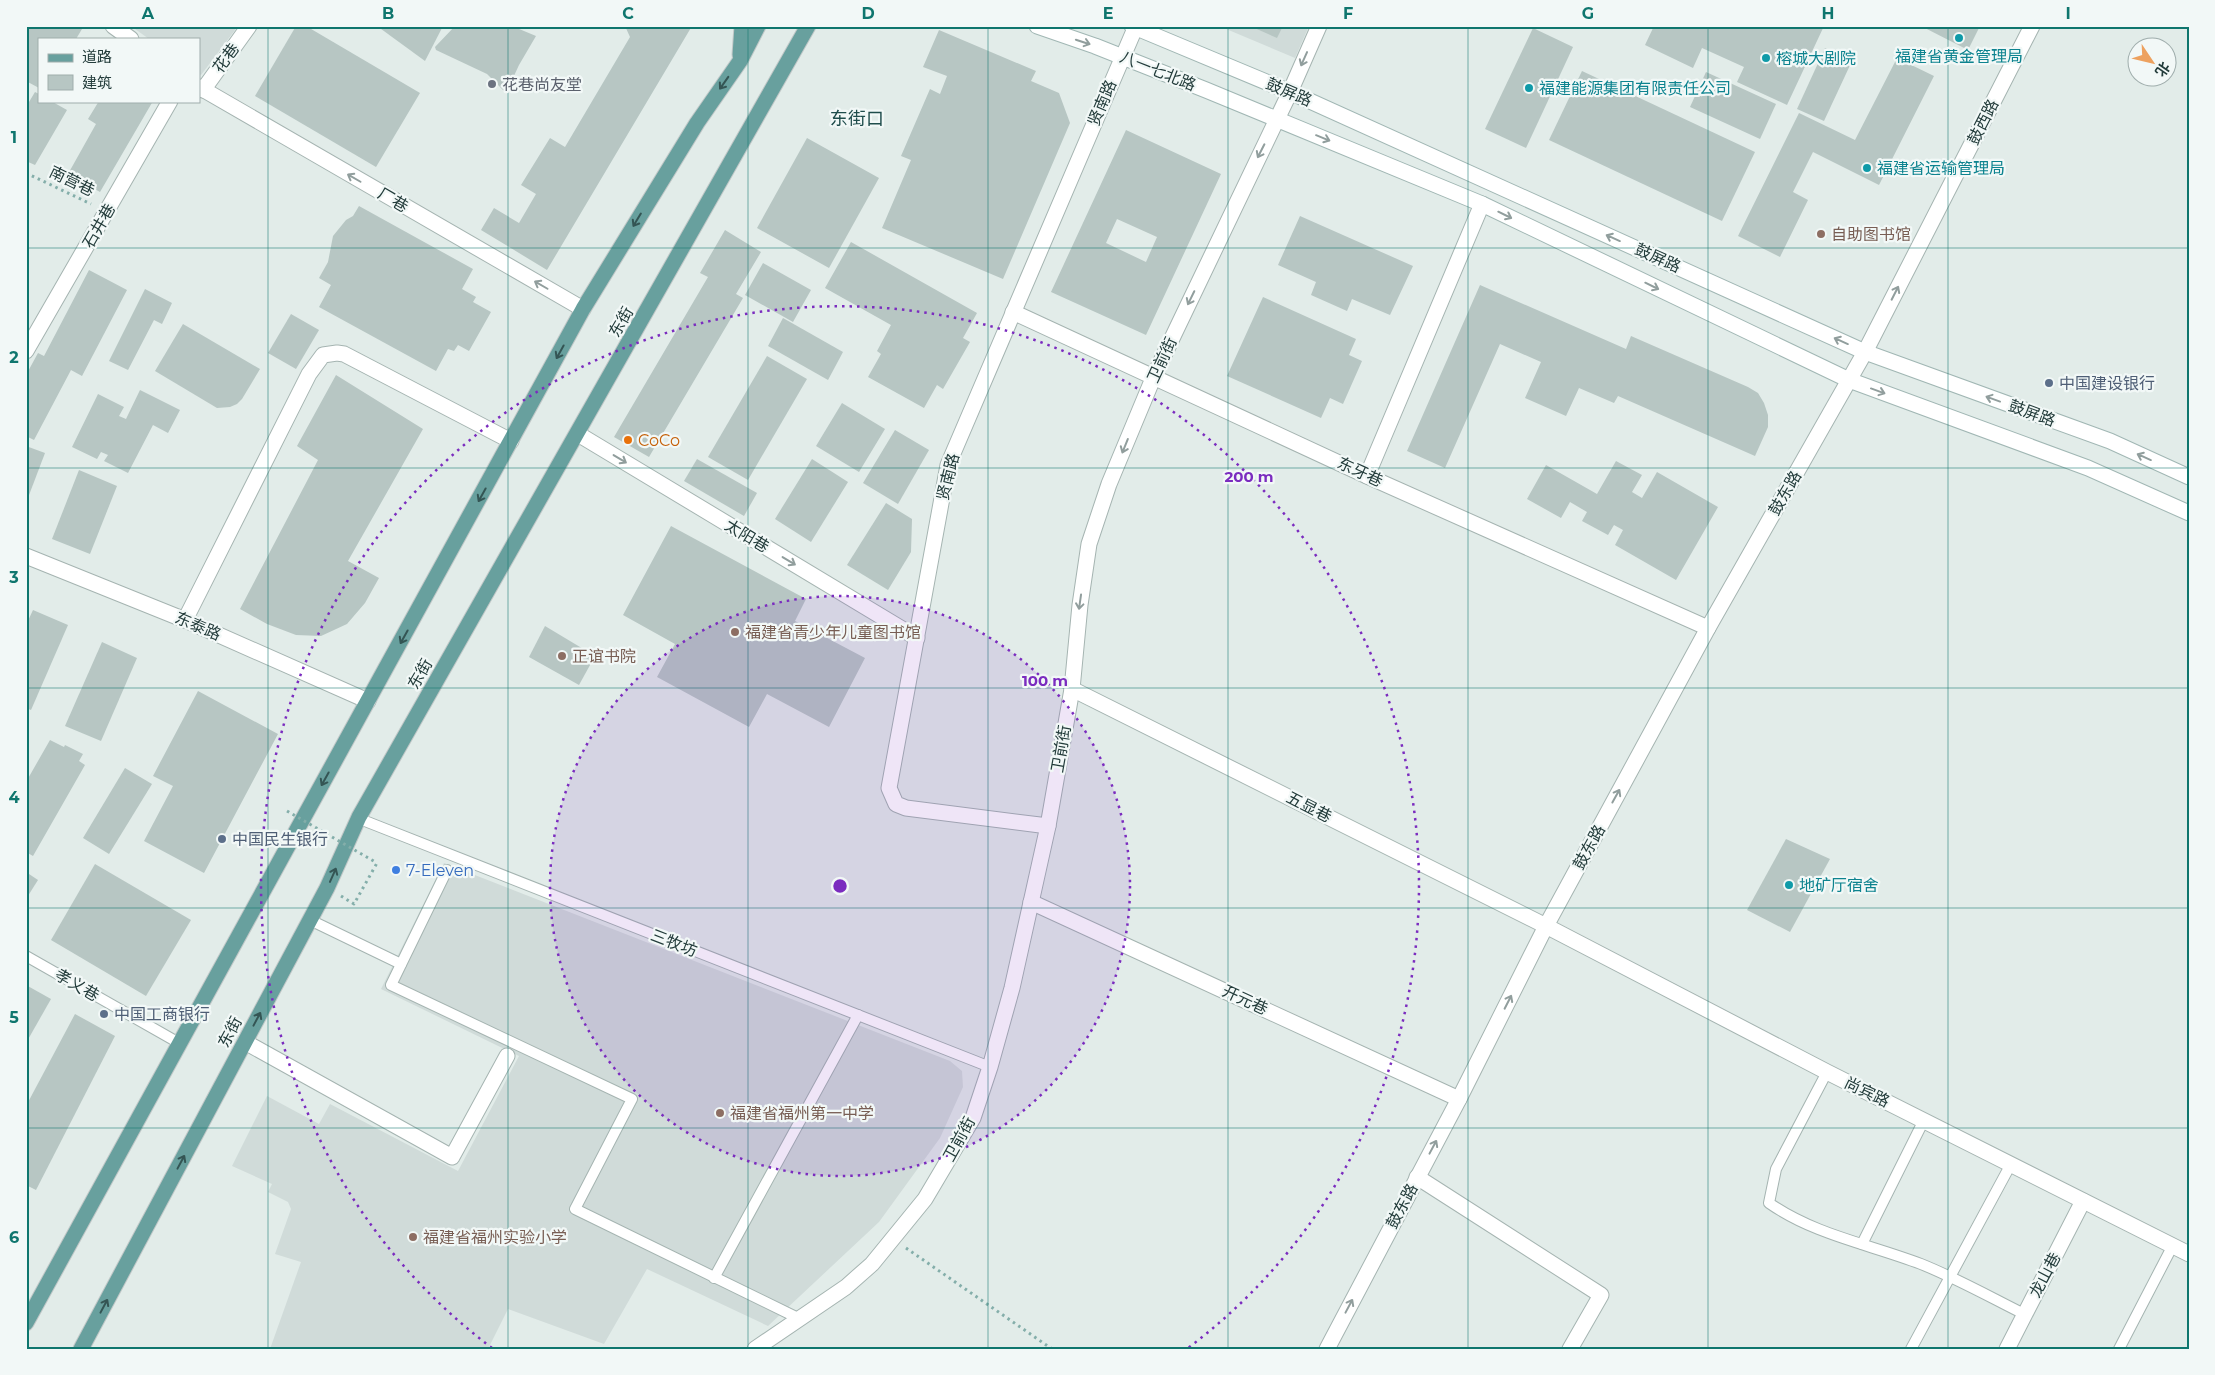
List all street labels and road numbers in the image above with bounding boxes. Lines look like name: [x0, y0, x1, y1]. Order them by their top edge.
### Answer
street label: 花巷: [209, 39, 243, 77]
street label: 八一七北路: [1117, 47, 1199, 95]
street label: 鼓屏路: [1263, 74, 1315, 110]
street label: 贤南路: [1084, 77, 1120, 129]
street label: 鼓西路: [1964, 96, 2002, 148]
street label: 南营巷: [46, 162, 98, 200]
street label: 厂巷: [374, 184, 412, 216]
street label: 石井巷: [79, 200, 119, 252]
street label: 鼓屏路: [1632, 240, 1684, 276]
street label: 东街: [605, 303, 637, 341]
street label: 卫前街: [1143, 334, 1181, 386]
street label: 鼓屏路: [2006, 396, 2058, 430]
street label: 贤南路: [933, 451, 963, 503]
street label: 东牙巷: [1334, 453, 1386, 491]
street label: 鼓东路: [1765, 467, 1805, 519]
street label: 太阳巷: [722, 515, 772, 557]
street label: 东泰路: [172, 608, 224, 644]
street label: 东街: [404, 655, 436, 693]
street label: 卫前街: [1047, 724, 1075, 774]
street label: 五显巷: [1283, 788, 1335, 826]
street label: 鼓东路: [1569, 821, 1609, 873]
street label: 三牧坊: [648, 926, 700, 960]
street label: 孝义巷: [51, 965, 103, 1005]
street label: 开元巷: [1219, 981, 1271, 1019]
street label: 东街: [214, 1013, 246, 1051]
street label: 尚宾路: [1841, 1073, 1893, 1111]
street label: 卫前街: [939, 1113, 979, 1165]
street label: 鼓东路: [1382, 1180, 1422, 1232]
street label: 龙山巷: [2025, 1249, 2065, 1301]

